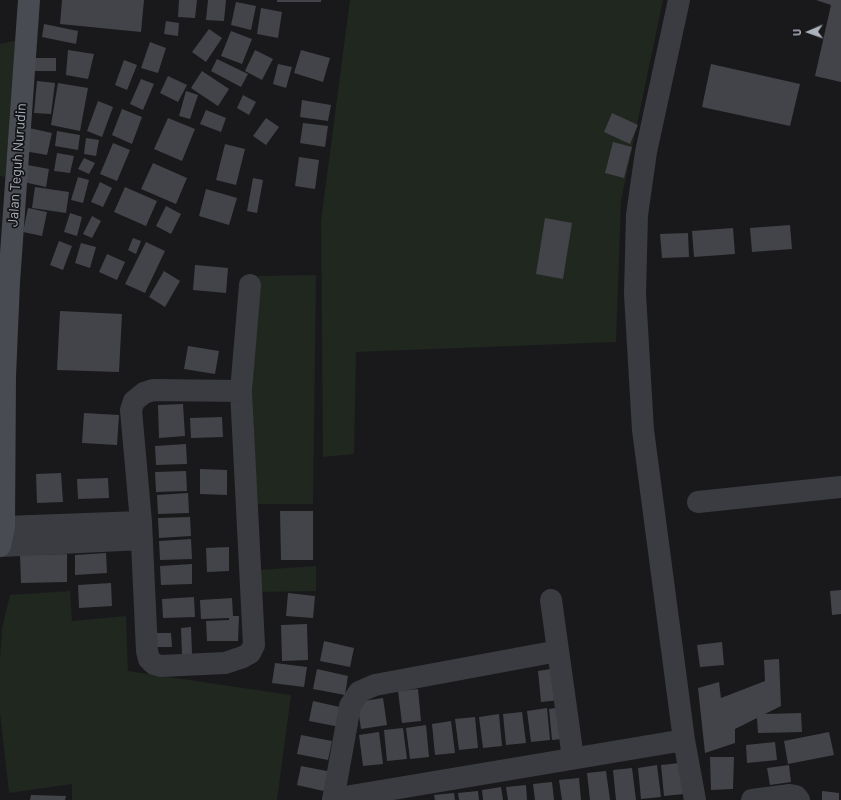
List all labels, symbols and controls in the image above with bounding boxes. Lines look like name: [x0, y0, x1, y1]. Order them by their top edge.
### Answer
north arrow: [789, 12, 829, 52]
text: U: [790, 29, 803, 36]
street label: Jalan Teguh Nurudin: [4, 103, 30, 227]

